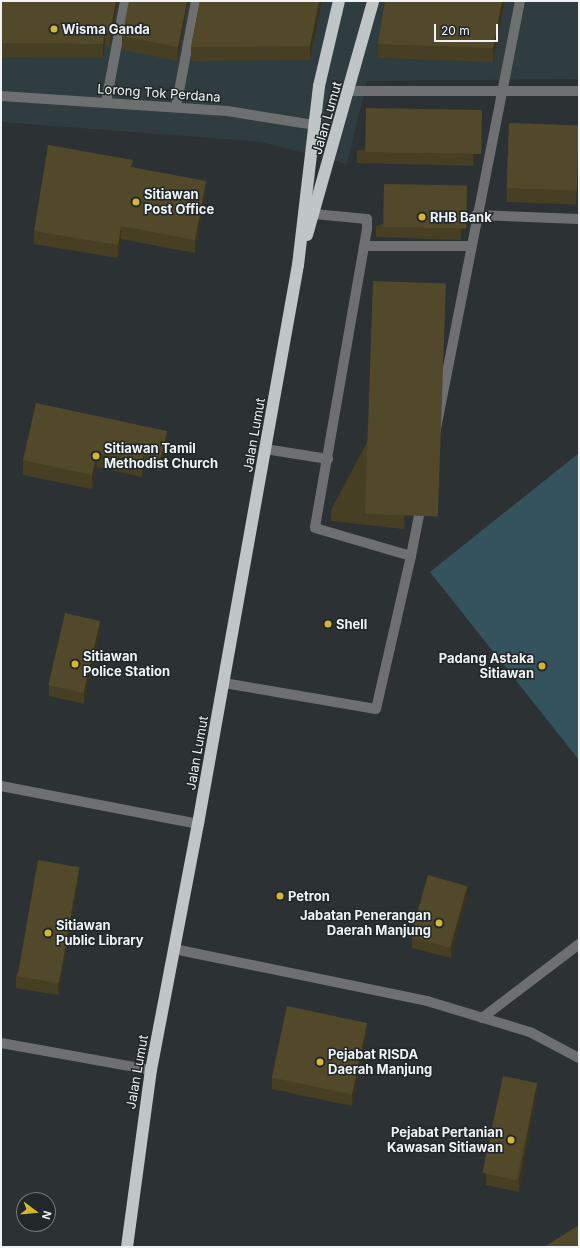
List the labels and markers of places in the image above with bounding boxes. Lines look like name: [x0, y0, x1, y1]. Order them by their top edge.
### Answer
place label: Wisma Ganda: [62, 21, 150, 37]
marker: Wisma Ganda: [49, 24, 59, 34]
place label: Sitiawan Post Office: [144, 187, 214, 218]
marker: Sitiawan Post Office: [131, 197, 141, 207]
place label: RHB Bank: [430, 209, 492, 225]
marker: RHB Bank: [417, 212, 427, 222]
place label: Sitiawan Tamil Methodist Church: [104, 441, 218, 472]
marker: Sitiawan Tamil Methodist Church: [91, 451, 101, 461]
place label: Shell: [336, 616, 367, 632]
marker: Shell: [323, 619, 333, 629]
place label: Sitiawan Police Station: [83, 649, 170, 680]
place label: Padang Astaka Sitiawan: [439, 651, 534, 682]
marker: Sitiawan Police Station: [70, 659, 80, 669]
marker: Padang Astaka Sitiawan: [537, 661, 547, 671]
place label: Petron: [288, 888, 330, 904]
marker: Petron: [275, 891, 285, 901]
place label: Jabatan Penerangan Daerah Manjung: [300, 908, 431, 939]
place label: Sitiawan Public Library: [56, 918, 144, 949]
marker: Jabatan Penerangan Daerah Manjung: [434, 918, 444, 928]
marker: Sitiawan Public Library: [43, 928, 53, 938]
place label: Pejabat RISDA Daerah Manjung: [328, 1047, 432, 1078]
marker: Pejabat RISDA Daerah Manjung: [315, 1057, 325, 1067]
place label: Pejabat Pertanian Kawasan Sitiawan: [387, 1125, 503, 1156]
marker: Pejabat Pertanian Kawasan Sitiawan: [506, 1135, 516, 1145]

